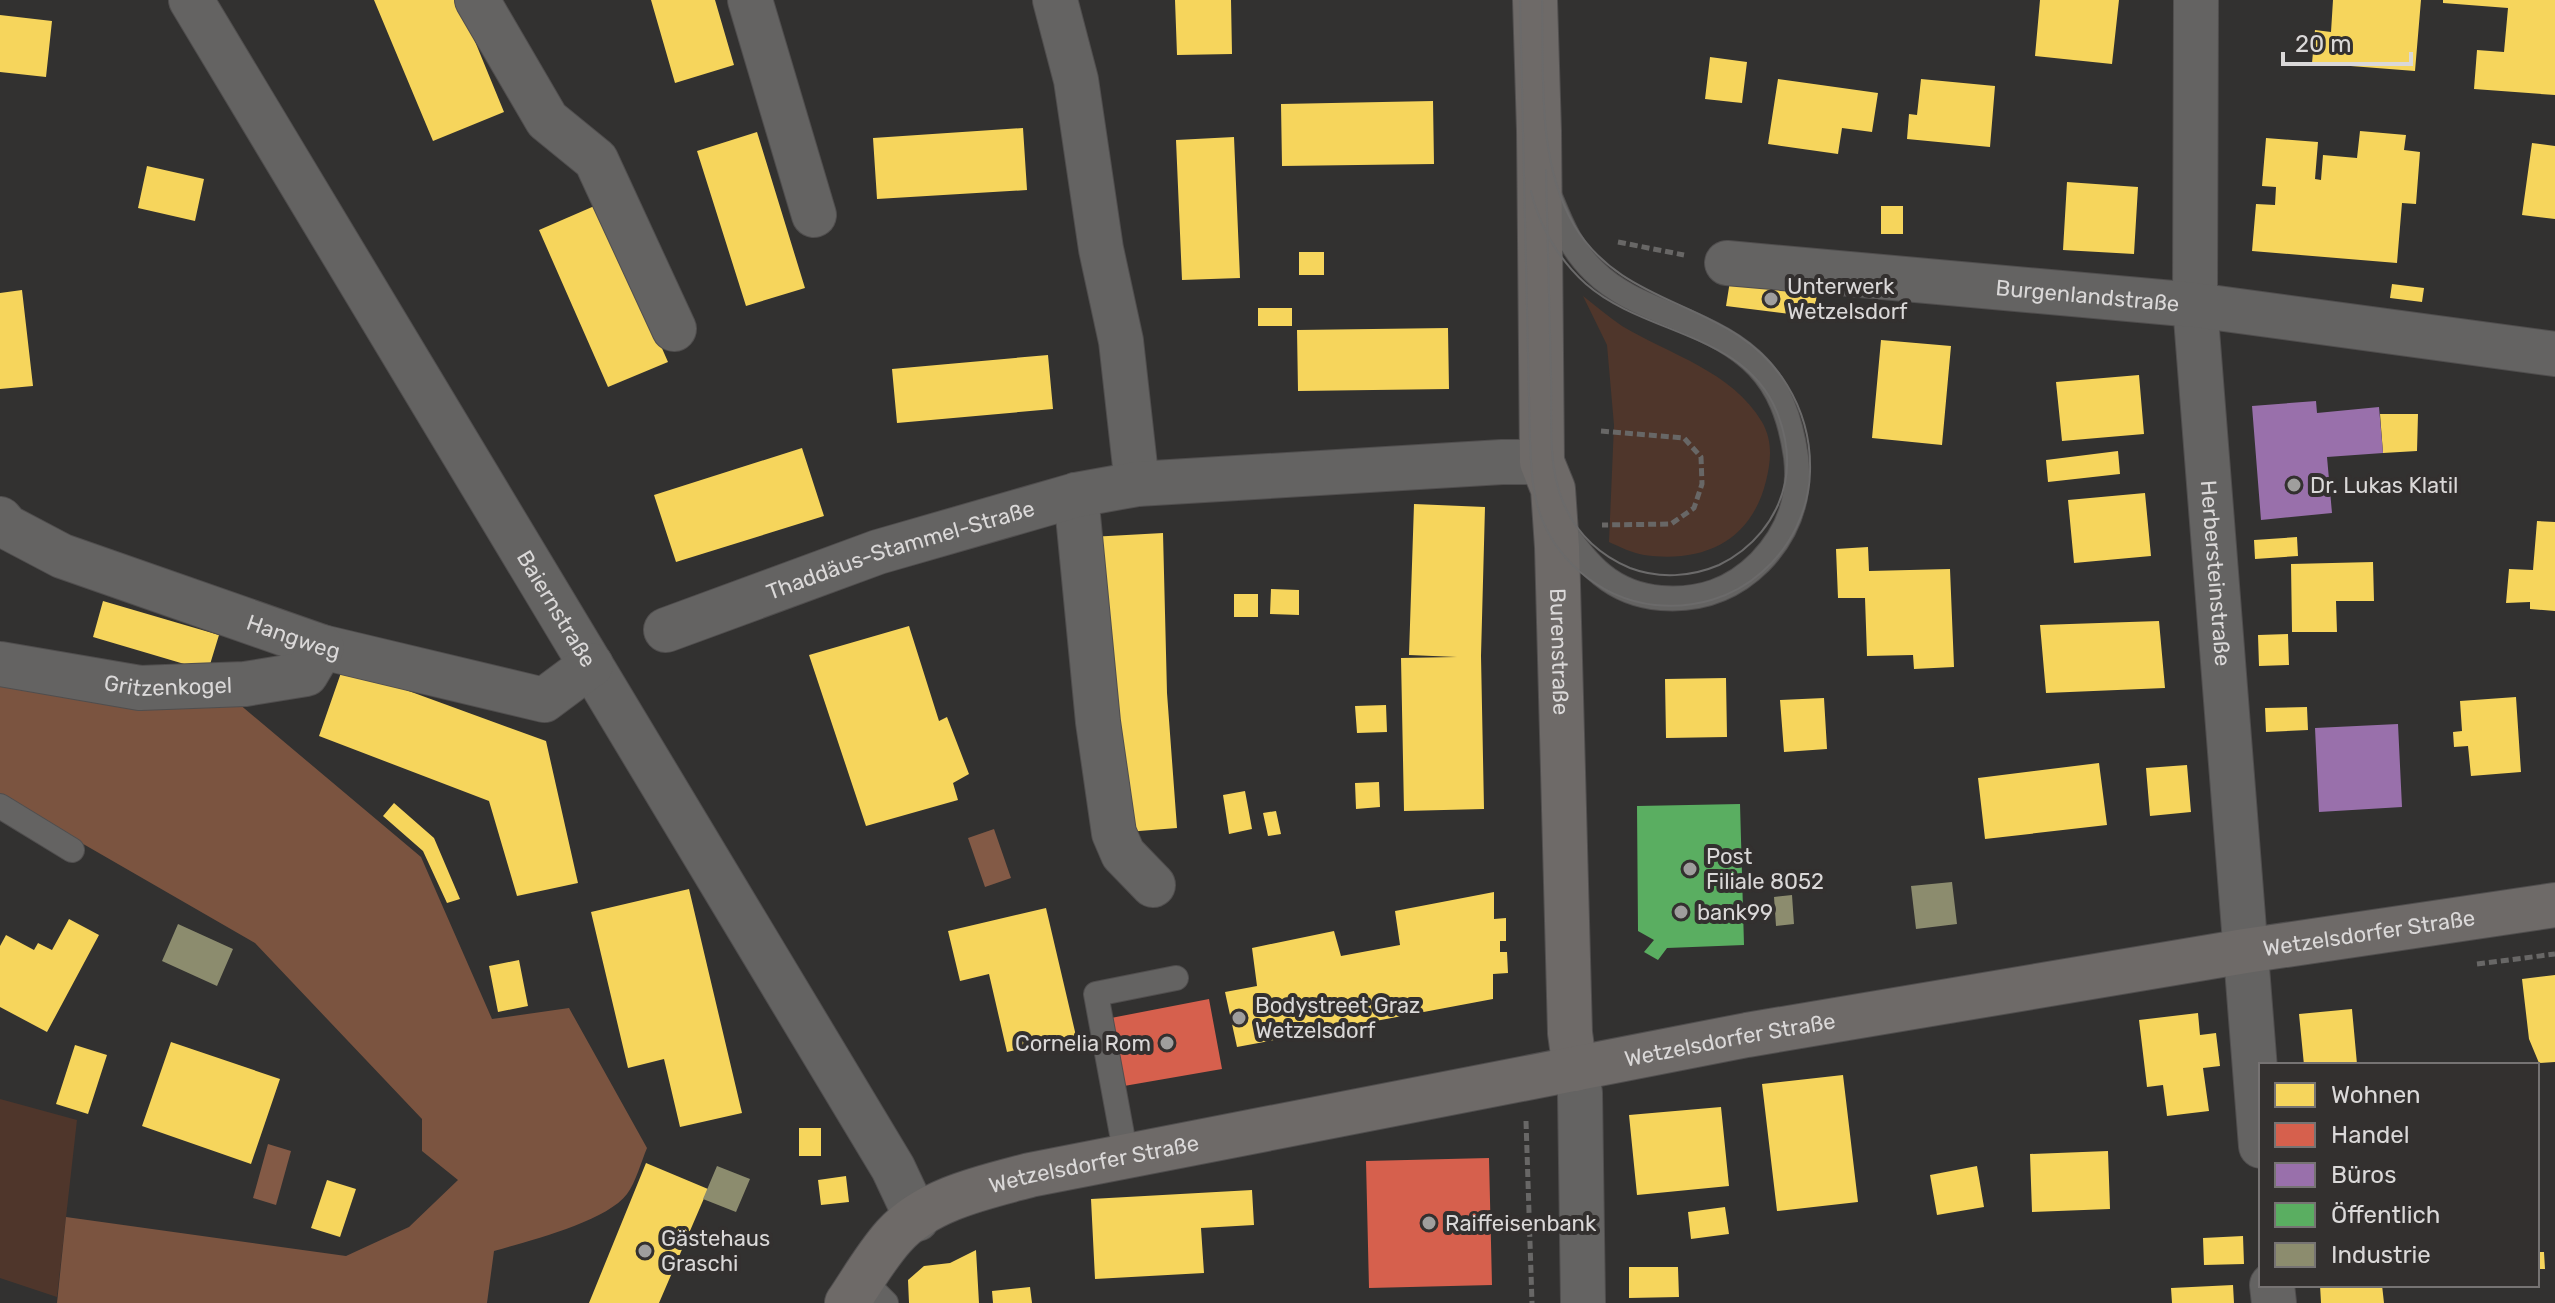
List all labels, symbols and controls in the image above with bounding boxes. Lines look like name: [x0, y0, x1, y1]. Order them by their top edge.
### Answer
scale bar: [2283, 16, 2411, 66]
text: 20 m: [2295, 30, 2352, 58]
place label: Unterwerk Wetzelsdorf: [1787, 273, 1908, 325]
street label: Burgenlandstraße: [1995, 274, 2181, 317]
marker: Unterwerk Wetzelsdorf: [1762, 290, 1780, 308]
place label: Dr. Lukas Klatil: [2310, 472, 2458, 499]
marker: Dr. Lukas Klatil: [2285, 476, 2303, 494]
street label: Herbersteinstraße: [2195, 479, 2237, 667]
street label: Thaddäus-Stammel-Straße: [763, 494, 1038, 605]
street label: Baiernstraße: [511, 545, 602, 672]
street label: Burenstraße: [1545, 588, 1575, 716]
street label: Hangweg: [243, 608, 343, 664]
street label: Gritzenkogel: [102, 669, 233, 702]
place label: Post Filiale 8052: [1706, 843, 1824, 895]
marker: Post Filiale 8052: [1681, 860, 1699, 878]
place label: bank99: [1697, 899, 1773, 926]
marker: bank99: [1672, 903, 1690, 921]
street label: Wetzelsdorfer Straße: [2261, 904, 2477, 962]
place label: Bodystreet Graz Wetzelsdorf: [1255, 992, 1420, 1044]
street label: Wetzelsdorfer Straße: [1622, 1007, 1837, 1072]
marker: Bodystreet Graz Wetzelsdorf: [1230, 1009, 1248, 1027]
place label: Cornelia Rom: [1015, 1030, 1151, 1057]
marker: Cornelia Rom: [1158, 1034, 1176, 1052]
legend: [2259, 1063, 2539, 1287]
text: Wohnen: [2331, 1081, 2421, 1109]
text: Handel: [2331, 1121, 2409, 1149]
street label: Wetzelsdorfer Straße: [986, 1129, 1201, 1199]
text: Büros: [2331, 1161, 2396, 1189]
text: Öffentlich: [2331, 1201, 2440, 1229]
place label: Raiffeisenbank: [1445, 1210, 1597, 1237]
marker: Raiffeisenbank: [1420, 1214, 1438, 1232]
place label: Gästehaus Graschi: [661, 1225, 770, 1277]
text: Industrie: [2331, 1241, 2431, 1269]
marker: Gästehaus Graschi: [636, 1242, 654, 1260]

